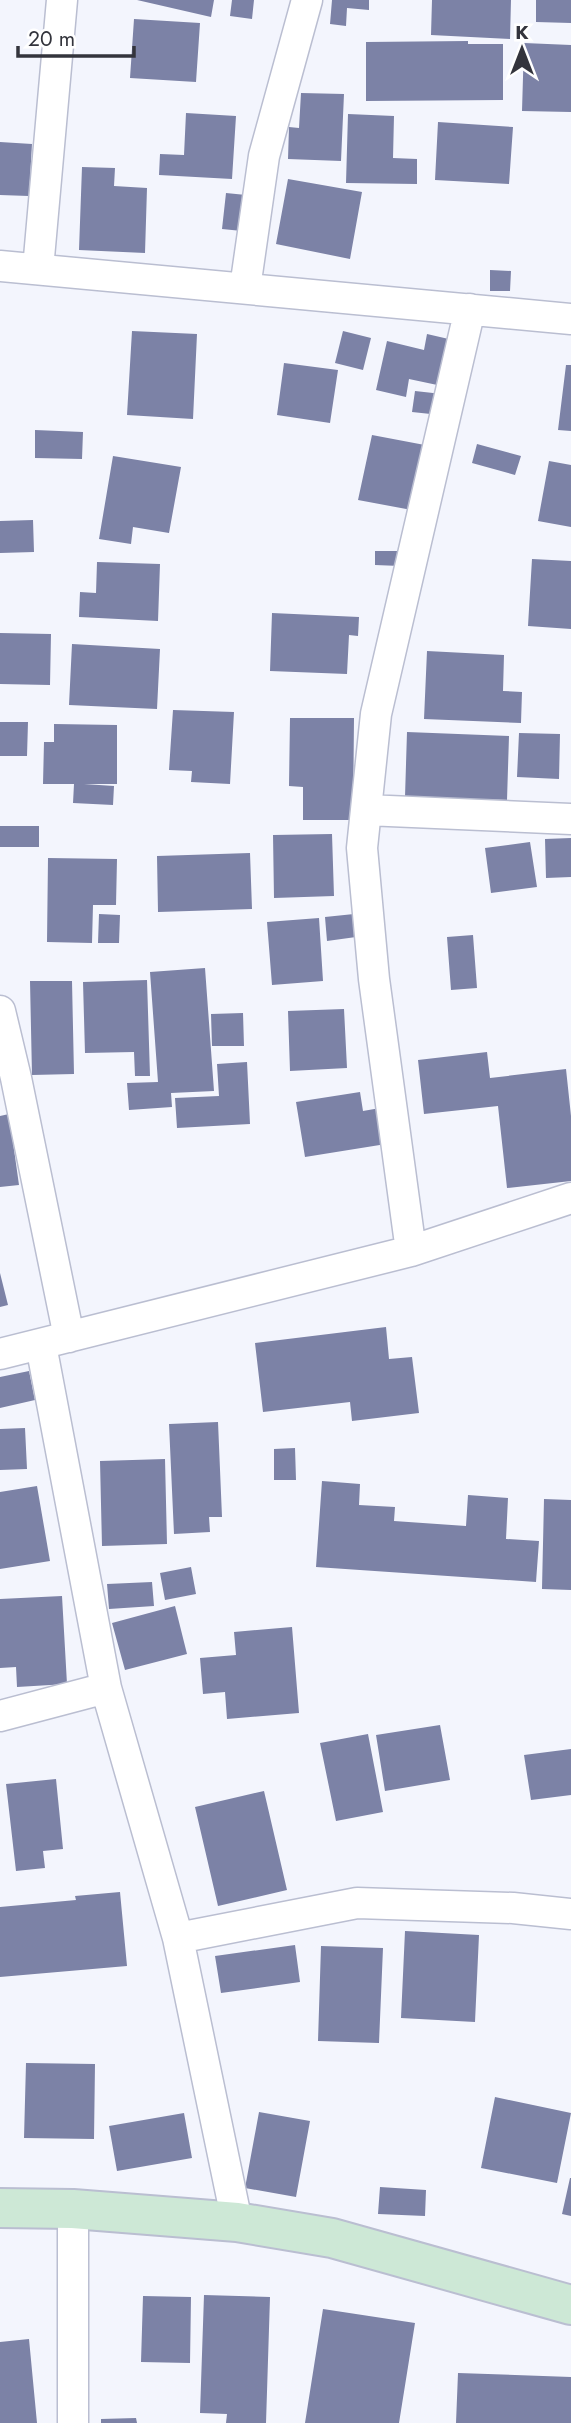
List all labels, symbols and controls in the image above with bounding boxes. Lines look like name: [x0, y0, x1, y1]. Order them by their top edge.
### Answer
scale bar: [18, 14, 133, 58]
north arrow: [487, 14, 557, 84]
text: K: [515, 19, 529, 46]
text: 20 m: [28, 24, 75, 54]

